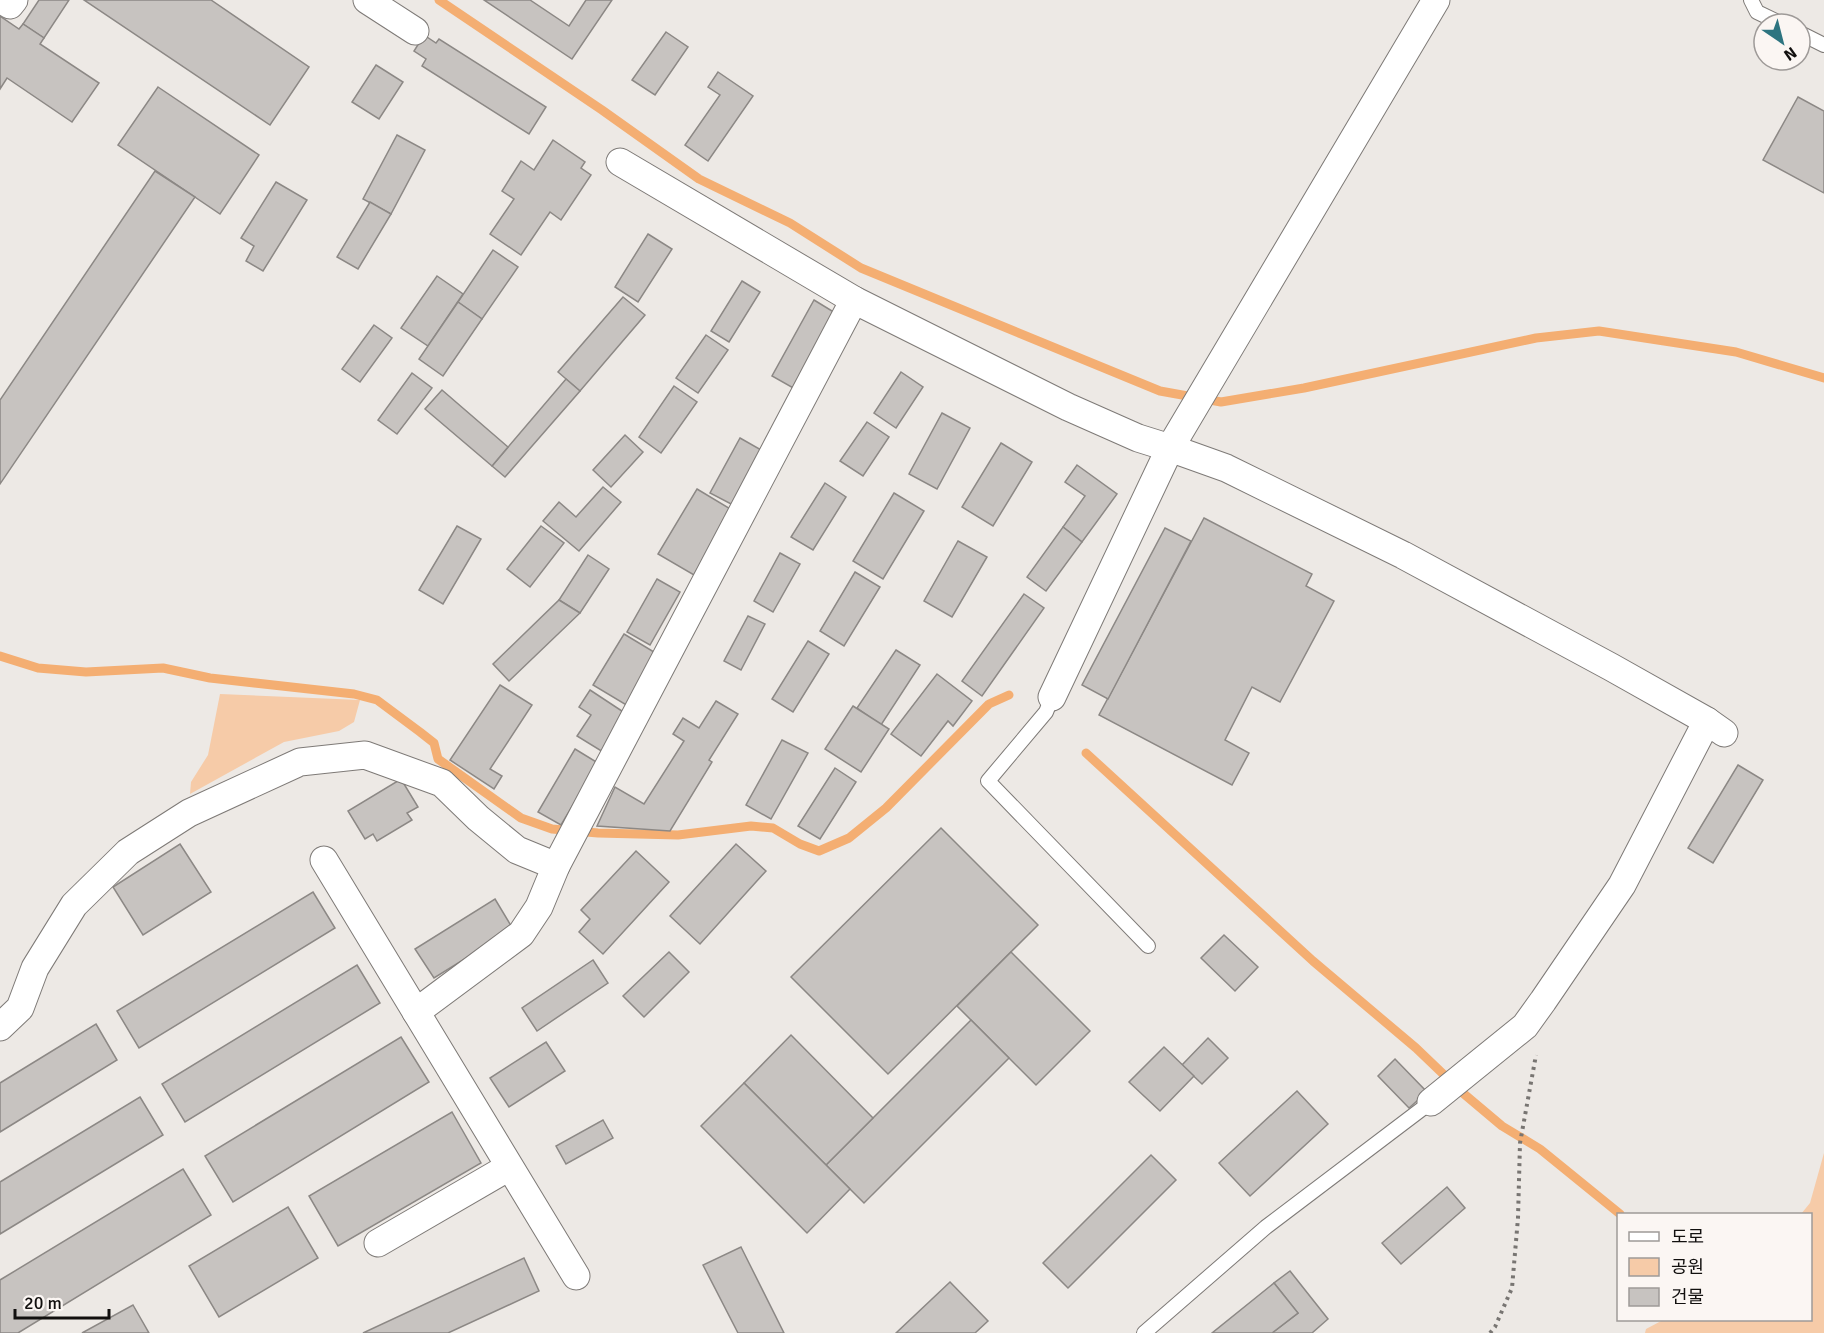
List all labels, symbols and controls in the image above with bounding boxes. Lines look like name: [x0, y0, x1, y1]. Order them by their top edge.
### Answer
north arrow: [1752, 12, 1812, 72]
text: N: [1780, 42, 1800, 65]
legend: [1617, 1213, 1812, 1321]
text: 도로: [1671, 1226, 1704, 1248]
text: 공원: [1671, 1256, 1704, 1278]
scale bar: [15, 1282, 110, 1320]
text: 건물: [1671, 1286, 1704, 1308]
text: 20 m: [24, 1292, 62, 1314]

